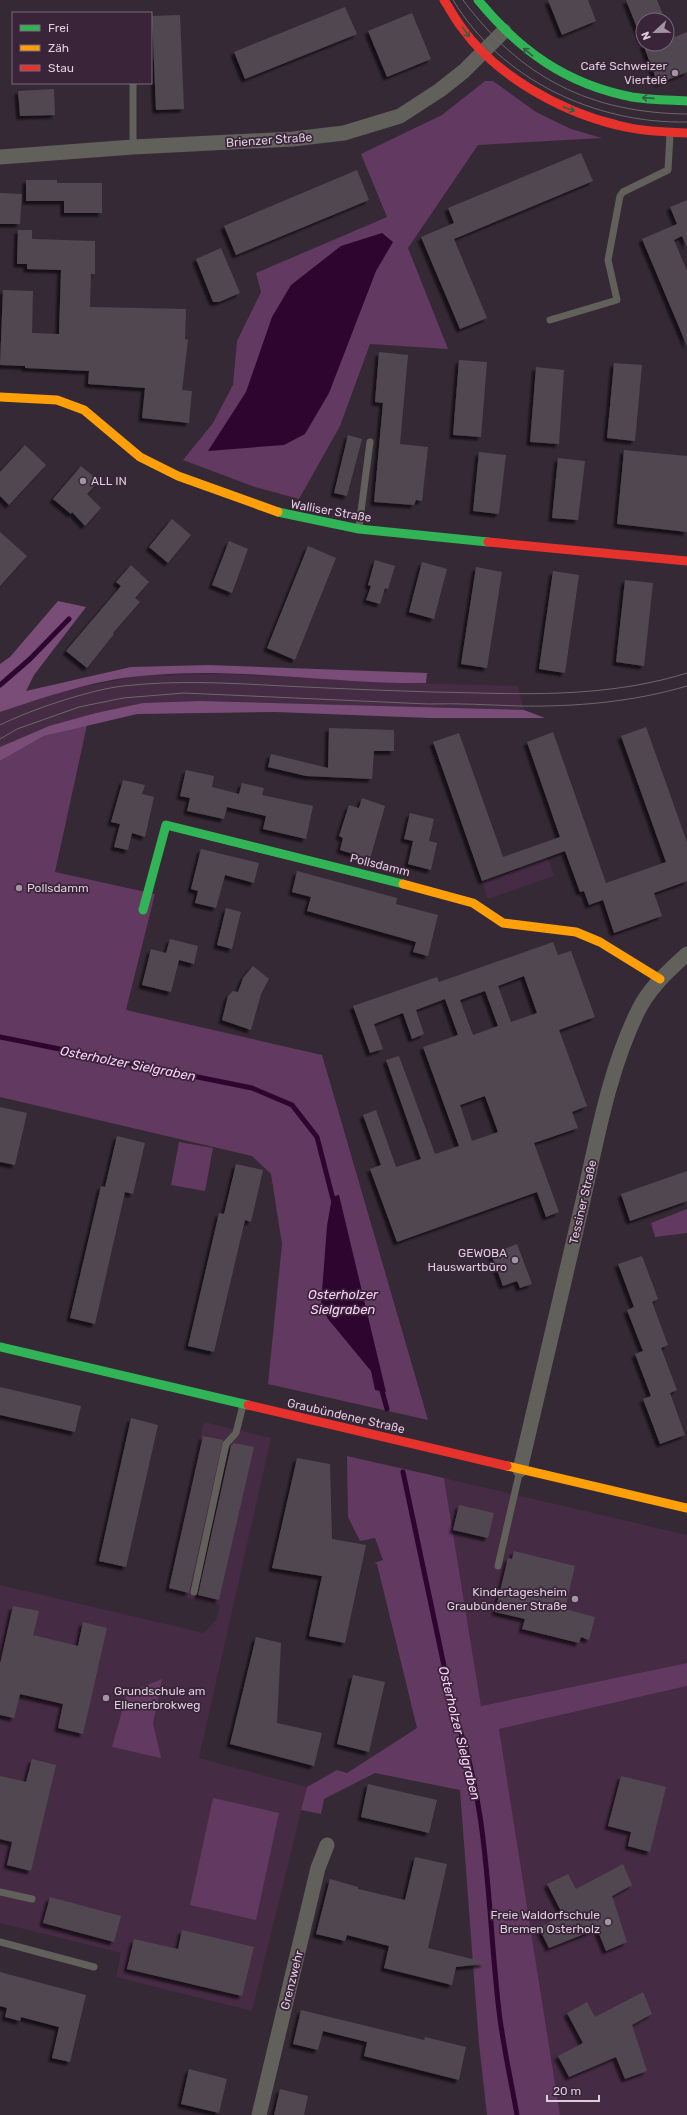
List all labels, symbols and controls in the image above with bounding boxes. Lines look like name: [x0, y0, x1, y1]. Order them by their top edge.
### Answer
legend: [12, 12, 152, 84]
north arrow: [635, 12, 675, 52]
text: Frei: [48, 21, 69, 35]
one-way arrow: [462, 26, 470, 37]
text: N: [639, 29, 654, 42]
text: Zäh: [48, 41, 69, 55]
one-way arrow: [523, 48, 534, 57]
place label: Café Schweizer Viertelé: [581, 59, 667, 87]
text: Stau: [48, 61, 74, 75]
marker: Café Schweizer Viertelé: [670, 68, 680, 78]
one-way arrow: [642, 95, 655, 102]
one-way arrow: [562, 106, 575, 113]
street label: Brienzer Straße: [225, 130, 313, 150]
place label: ALL IN: [91, 474, 127, 488]
marker: ALL IN: [78, 476, 88, 486]
street label: Walliser Straße: [289, 497, 373, 525]
street label: Pollsdamm: [348, 851, 412, 879]
place label: Pollsdamm: [27, 881, 89, 895]
marker: Pollsdamm: [14, 883, 24, 893]
water label: Osterholzer Sielgraben: [59, 1043, 197, 1085]
street label: Tessiner Straße: [567, 1158, 600, 1245]
place label: GEWOBA Hauswartbüro: [428, 1246, 507, 1274]
marker: GEWOBA Hauswartbüro: [510, 1255, 520, 1265]
water label: Osterholzer Sielgraben: [308, 1287, 379, 1318]
street label: Graubündener Straße: [286, 1396, 406, 1436]
place label: Kindertagesheim Graubündener Straße: [447, 1585, 567, 1613]
marker: Kindertagesheim Graubündener Straße: [570, 1594, 580, 1604]
water label: Osterholzer Sielgraben: [435, 1665, 483, 1802]
place label: Grundschule am Ellenerbrokweg: [114, 1684, 206, 1712]
marker: Grundschule am Ellenerbrokweg: [101, 1693, 111, 1703]
place label: Freie Waldorfschule Bremen Osterholz: [491, 1908, 600, 1936]
marker: Freie Waldorfschule Bremen Osterholz: [603, 1917, 613, 1927]
street label: Grenzwehr: [278, 1948, 306, 2011]
scale bar: [547, 2077, 599, 2103]
text: 20 m: [553, 2084, 581, 2098]

